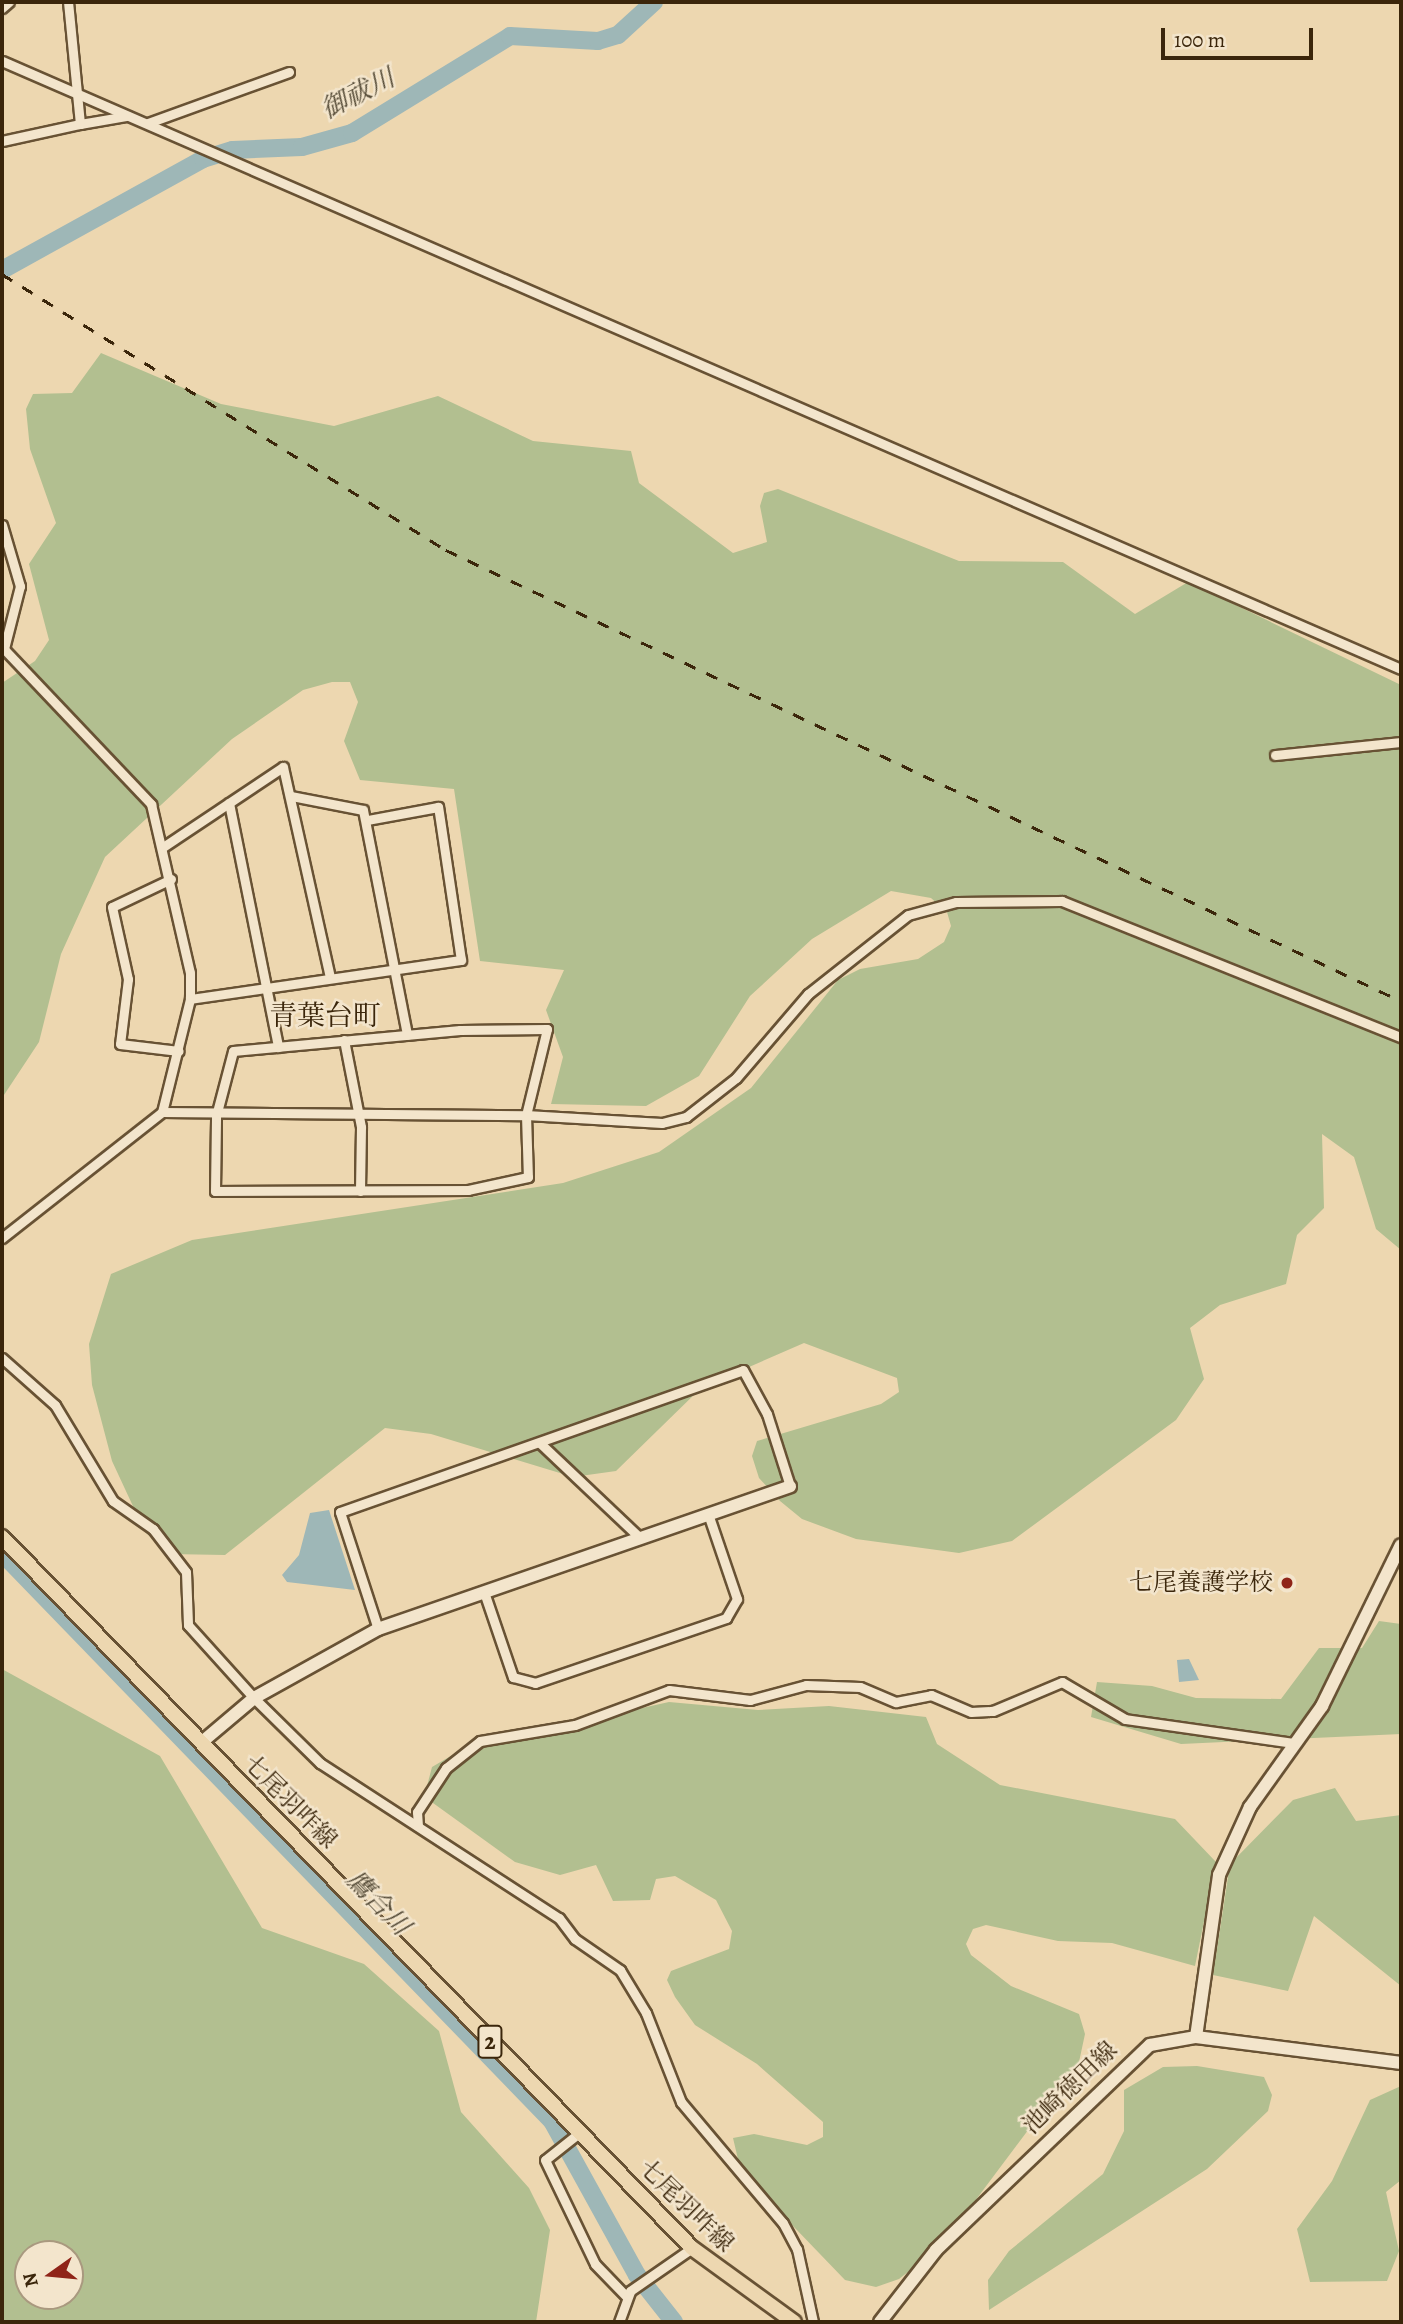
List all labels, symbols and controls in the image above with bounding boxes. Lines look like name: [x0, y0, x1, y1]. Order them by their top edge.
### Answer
scale bar: [1165, 14, 1317, 58]
text: 100 m: [1174, 26, 1225, 54]
water label: 御祓川: [316, 62, 400, 126]
district label: 青葉台町: [269, 999, 381, 1033]
place label: 七尾養護学校: [1129, 1569, 1273, 1597]
marker: 七尾養護学校: [1279, 1575, 1295, 1591]
street label: 七尾羽咋線: [237, 1749, 343, 1855]
water label: 鷹合川: [340, 1864, 416, 1942]
road number: 2: [476, 2022, 504, 2062]
street label: 池崎徳田線: [1017, 2036, 1123, 2140]
street label: 七尾羽咋線: [633, 2154, 739, 2258]
north arrow: [14, 2240, 84, 2310]
text: N: [16, 2270, 45, 2290]

